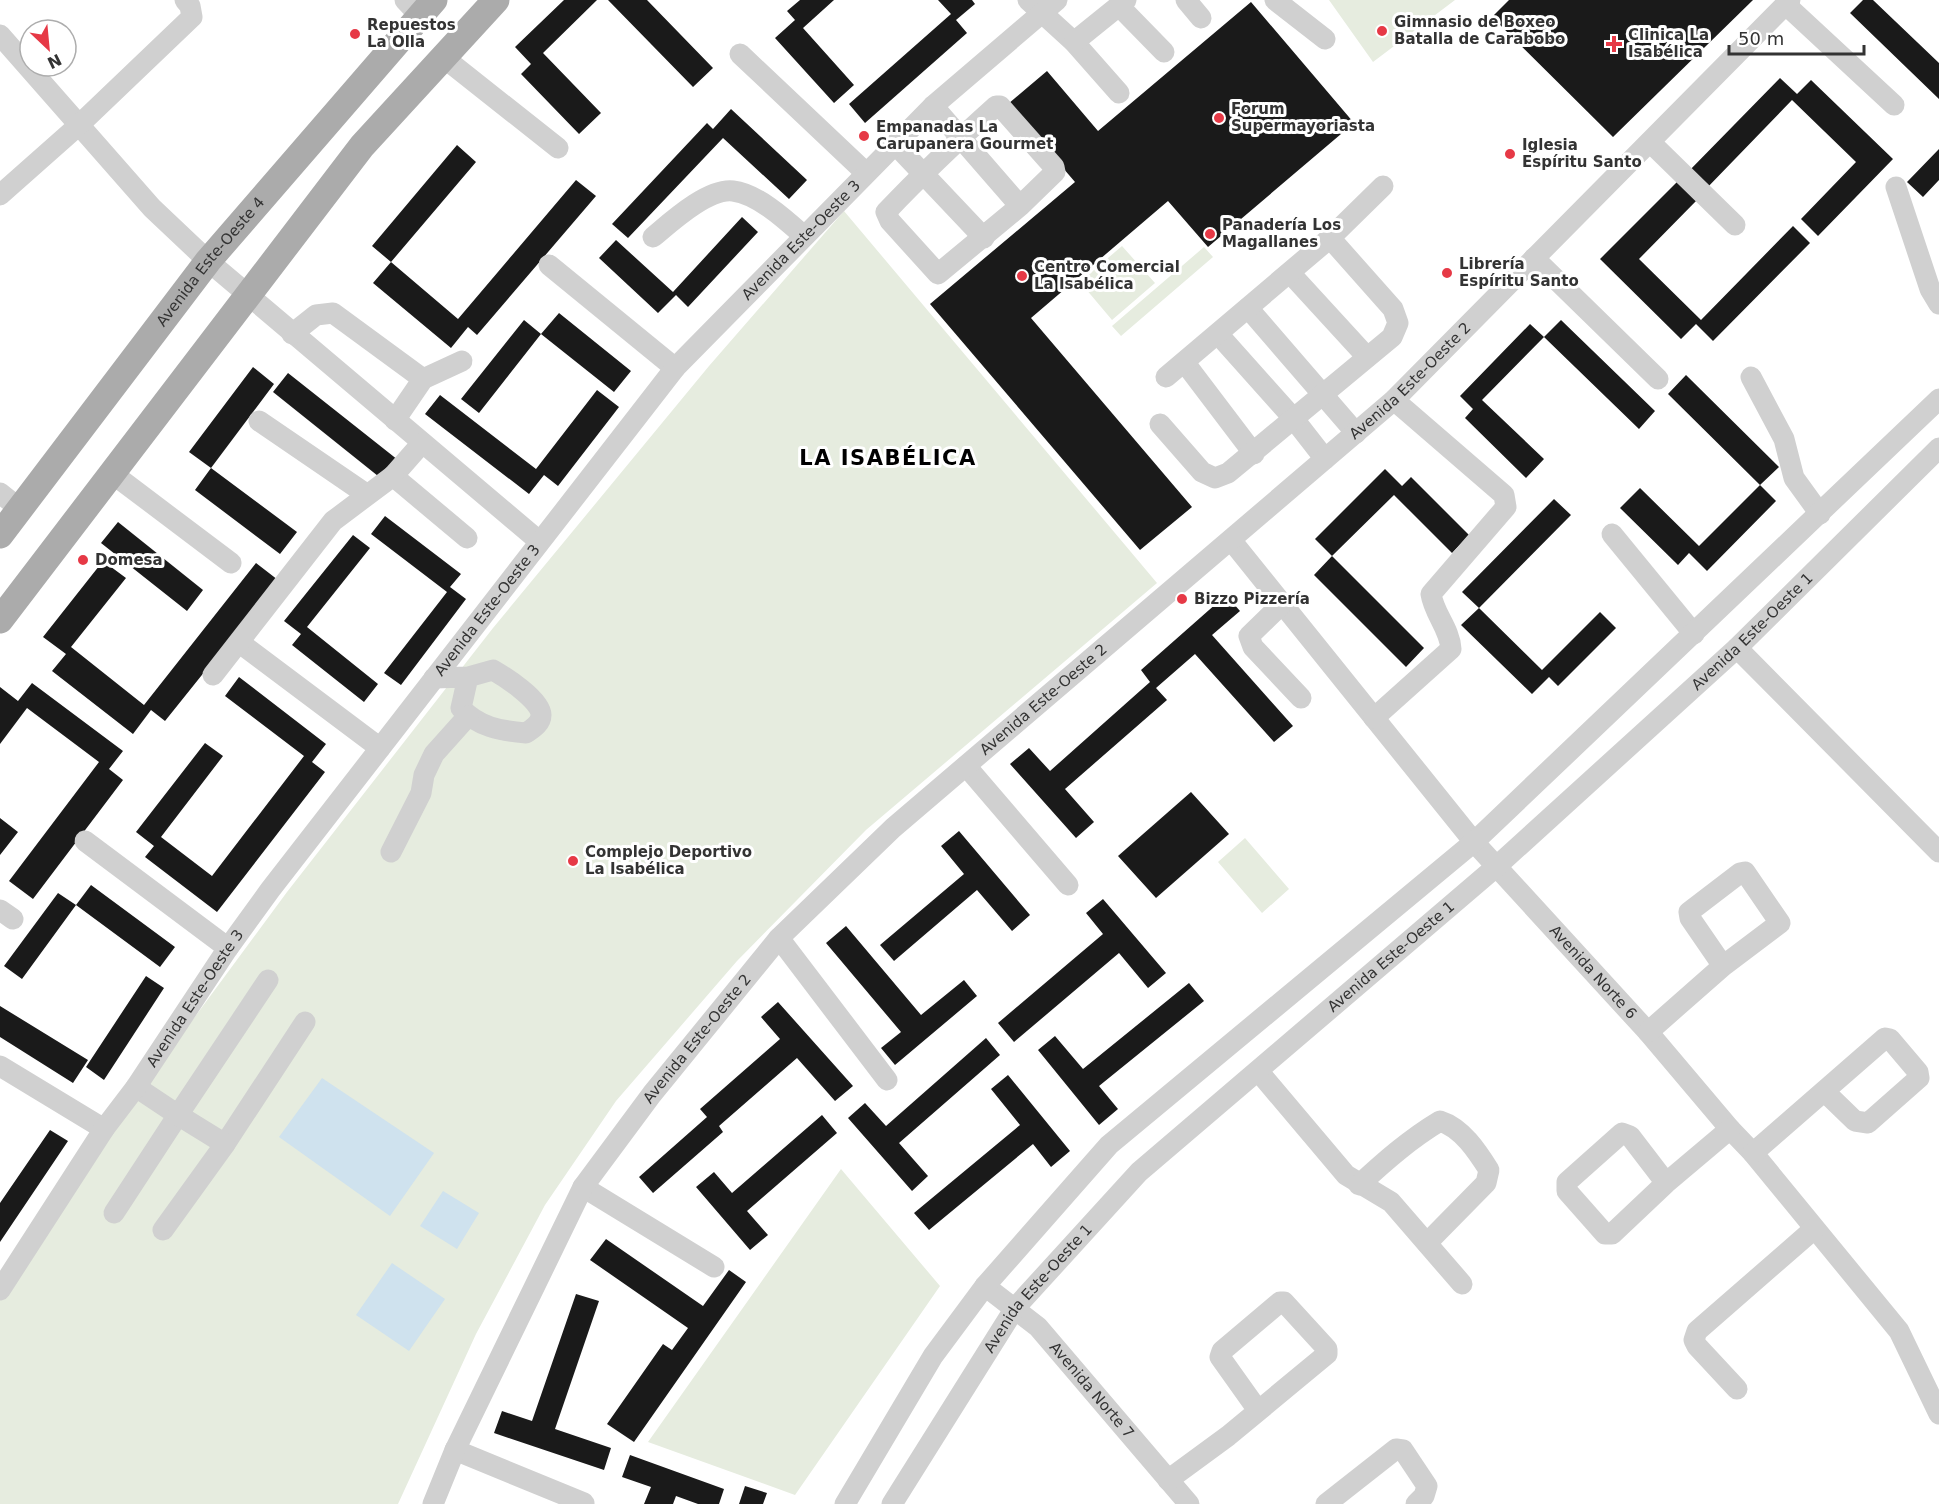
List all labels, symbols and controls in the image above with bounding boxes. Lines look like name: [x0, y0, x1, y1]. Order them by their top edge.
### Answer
place label: Gimnasio de Boxeo Batalla de Carabobo: [1394, 13, 1565, 48]
place label: Repuestos La Olla: [367, 16, 456, 51]
north arrow: [18, 18, 78, 78]
scale bar: [1729, 18, 1864, 56]
marker: Gimnasio de Boxeo Batalla de Carabobo: [1375, 24, 1389, 38]
place label: Clinica La Isabélica: [1628, 26, 1709, 61]
marker: Repuestos La Olla: [348, 27, 362, 41]
text: 50 m: [1738, 28, 1784, 49]
marker: Clinica La Isabélica: [1605, 35, 1623, 53]
text: N: [44, 50, 65, 73]
place label: Forum Supermayoriasta: [1231, 100, 1375, 135]
marker: Forum Supermayoriasta: [1212, 111, 1226, 125]
place label: Empanadas La Carupanera Gourmet: [876, 118, 1053, 153]
marker: Empanadas La Carupanera Gourmet: [857, 129, 871, 143]
place label: Iglesia Espíritu Santo: [1522, 136, 1642, 171]
marker: Iglesia Espíritu Santo: [1503, 147, 1517, 161]
street label: Avenida Este-Oeste 3: [738, 176, 864, 304]
street label: Avenida Este-Oeste 4: [153, 193, 268, 330]
place label: Panadería Los Magallanes: [1222, 216, 1341, 251]
marker: Panadería Los Magallanes: [1203, 227, 1217, 241]
place label: Librería Espíritu Santo: [1459, 255, 1579, 290]
place label: Centro Comercial La Isabélica: [1034, 258, 1180, 293]
marker: Librería Espíritu Santo: [1440, 266, 1454, 280]
marker: Centro Comercial La Isabélica: [1015, 269, 1029, 283]
street label: Avenida Este-Oeste 2: [1346, 319, 1475, 443]
district label: LA ISABÉLICA: [799, 445, 977, 470]
street label: Avenida Este-Oeste 3: [431, 541, 544, 679]
place label: Domesa: [95, 551, 163, 569]
marker: Domesa: [76, 553, 90, 567]
street label: Avenida Este-Oeste 1: [1688, 569, 1817, 694]
place label: Bizzo Pizzería: [1194, 590, 1310, 608]
marker: Bizzo Pizzería: [1175, 592, 1189, 606]
street label: Avenida Este-Oeste 2: [976, 640, 1111, 759]
place label: Complejo Deportivo La Isabélica: [585, 843, 752, 878]
marker: Complejo Deportivo La Isabélica: [566, 854, 580, 868]
street label: Avenida Este-Oeste 1: [1324, 897, 1458, 1016]
street label: Avenida Norte 6: [1546, 921, 1641, 1023]
street label: Avenida Este-Oeste 3: [143, 926, 247, 1070]
street label: Avenida Este-Oeste 2: [639, 970, 755, 1107]
street label: Avenida Este-Oeste 1: [980, 1220, 1096, 1356]
street label: Avenida Norte 7: [1046, 1338, 1138, 1442]

